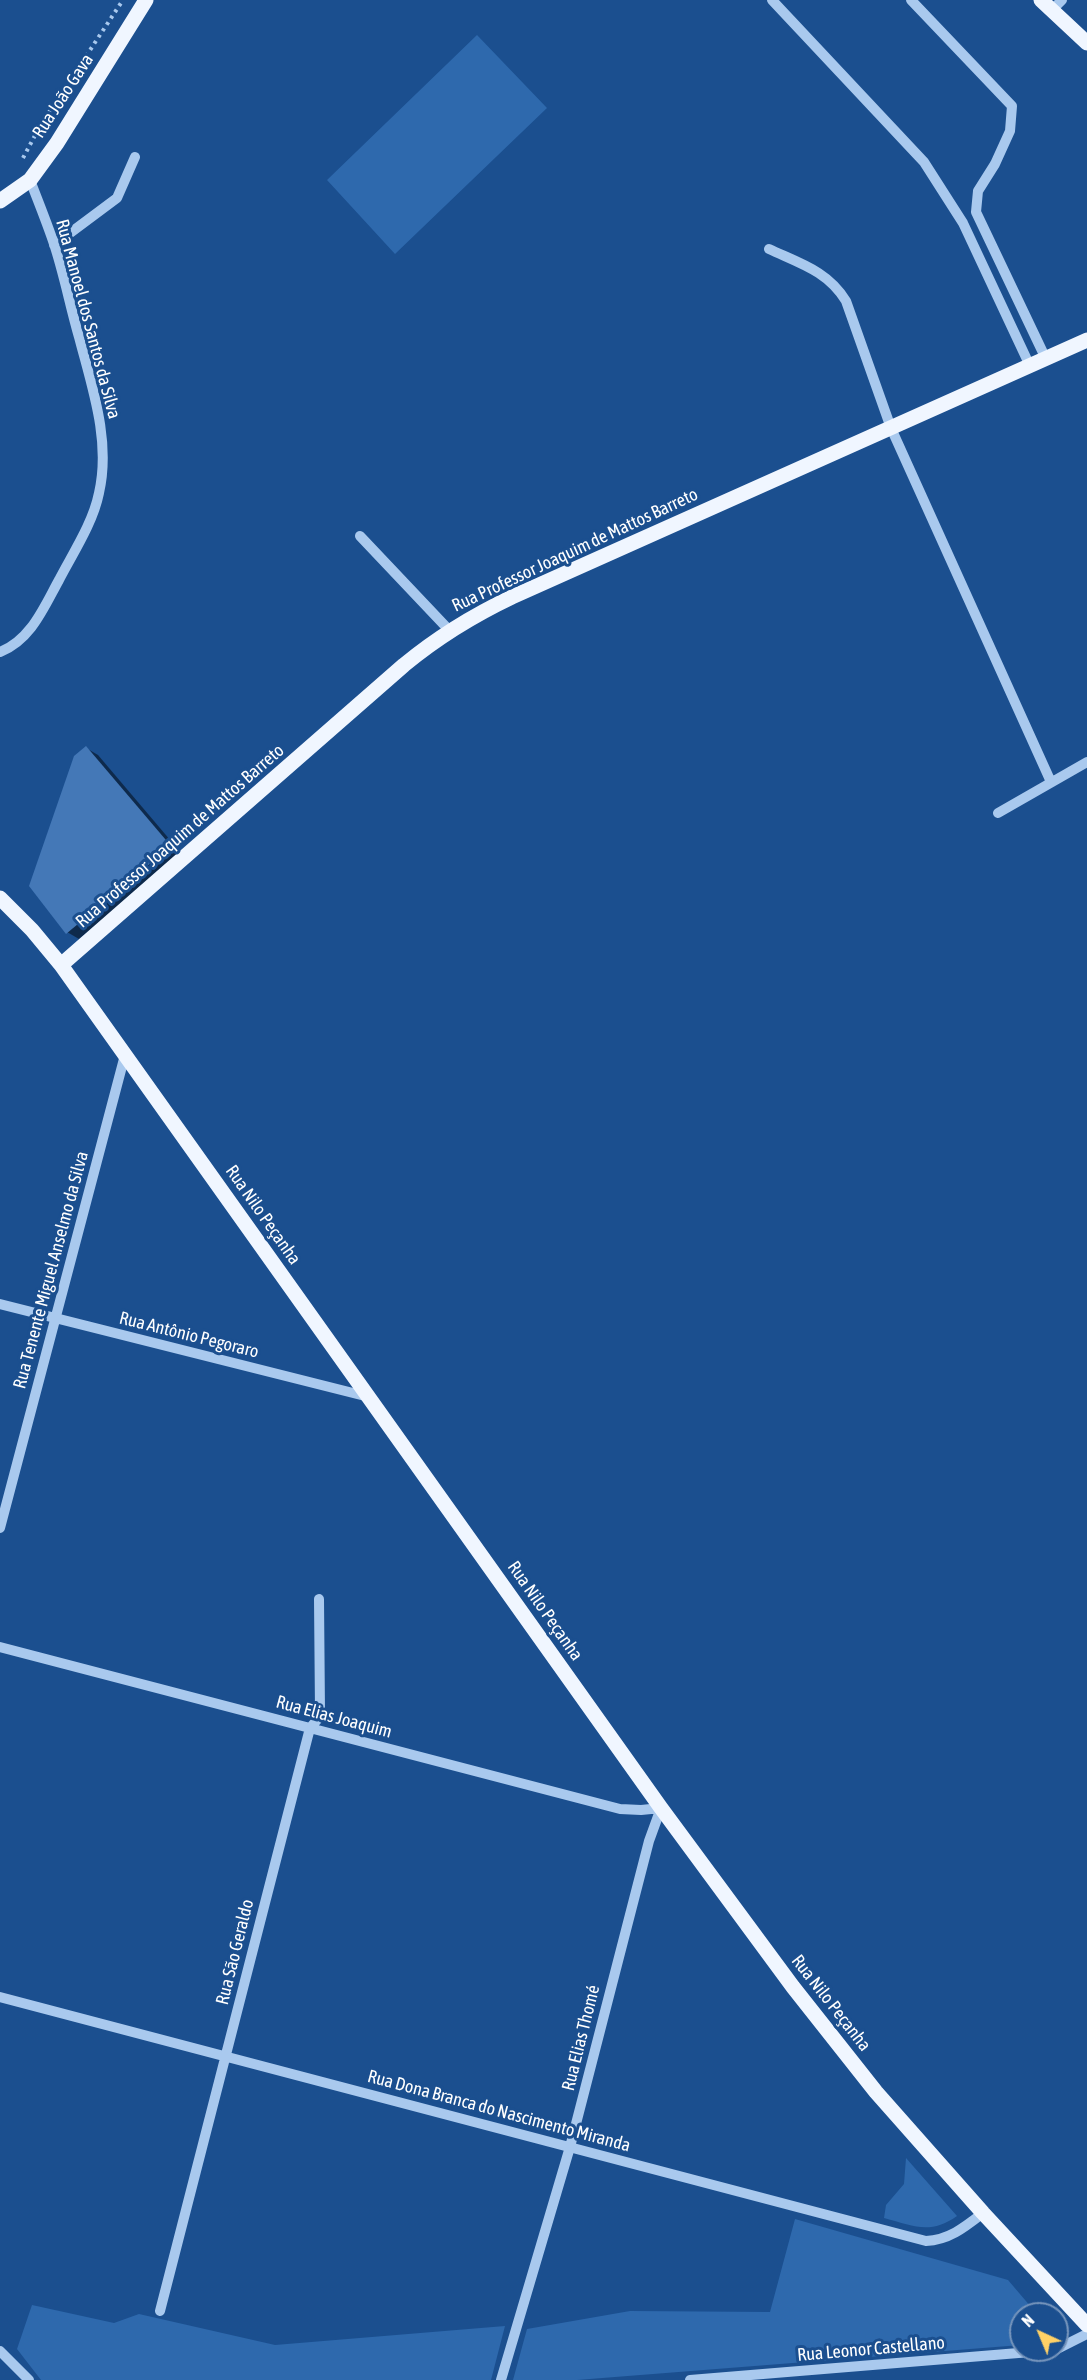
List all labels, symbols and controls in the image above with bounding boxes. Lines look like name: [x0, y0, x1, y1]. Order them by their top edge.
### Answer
street label: Rua João Gava: [28, 50, 98, 142]
street label: Rua Manoel dos Santos da Silva: [51, 217, 125, 421]
street label: Rua Professor Joaquim de Mattos Barreto: [449, 483, 701, 617]
street label: Rua Professor Joaquim de Mattos Barreto: [71, 740, 289, 932]
street label: Rua Tenente Miguel Anselmo da Silva: [9, 1149, 93, 1391]
street label: Rua Nilo Peçanha: [221, 1161, 305, 1269]
street label: Rua Antônio Pegoraro: [117, 1307, 261, 1363]
street label: Rua Nilo Peçanha: [503, 1557, 587, 1665]
street label: Rua Elias Joaquim: [274, 1691, 394, 1743]
street label: Rua São Geraldo: [211, 1897, 259, 2007]
street label: Rua Nilo Peçanha: [787, 1950, 875, 2056]
street label: Rua Elias Thomé: [557, 1983, 605, 2093]
street label: Rua Dona Branca do Nascimento Miranda: [365, 2065, 633, 2157]
north arrow: [1009, 2302, 1069, 2362]
text: N: [1018, 2311, 1038, 2330]
street label: Rua Leonor Castellano: [796, 2332, 946, 2366]

